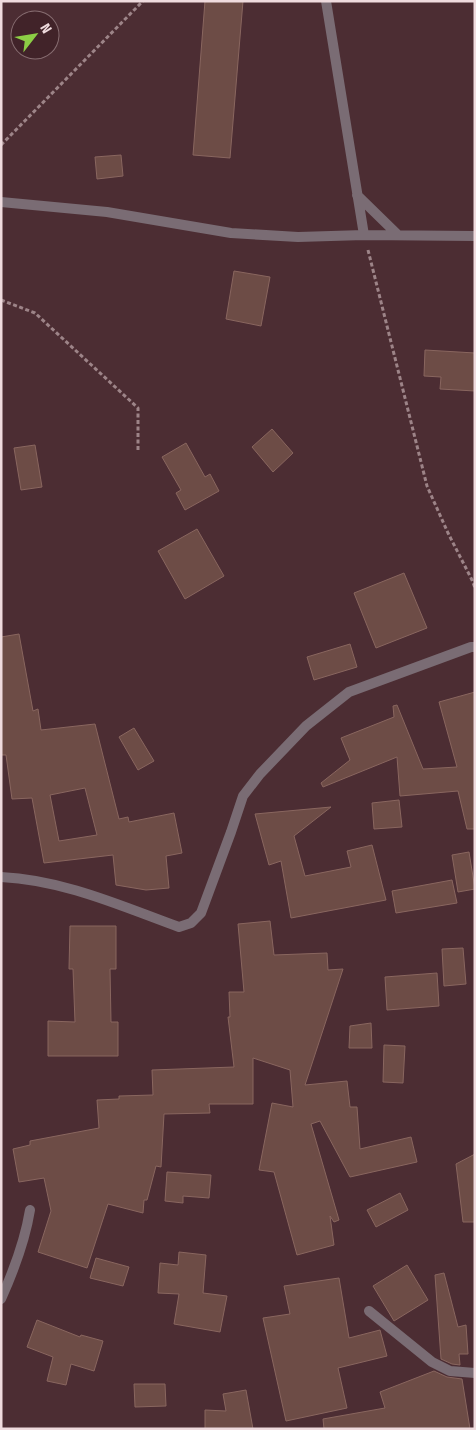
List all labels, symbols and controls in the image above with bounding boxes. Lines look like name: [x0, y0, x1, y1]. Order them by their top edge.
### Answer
north arrow: [10, 10, 60, 60]
text: N: [36, 21, 55, 37]

